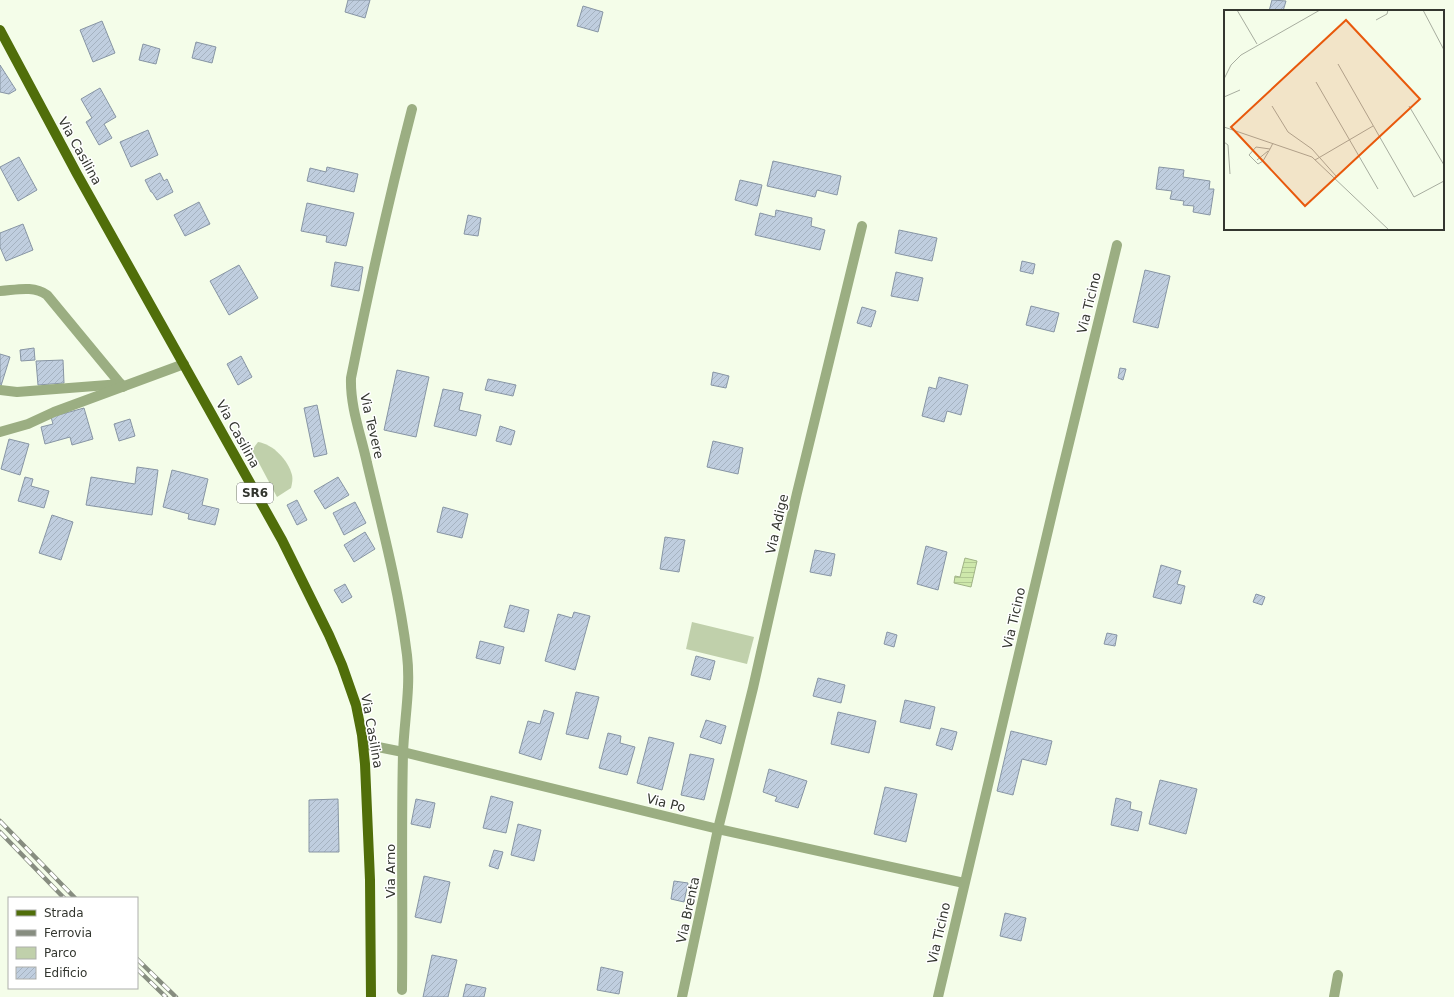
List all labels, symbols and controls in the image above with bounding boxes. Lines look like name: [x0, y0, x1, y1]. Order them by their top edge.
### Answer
inset map: [1224, 10, 1444, 230]
street label: Via Casilina: [55, 114, 105, 188]
street label: Via Ticino: [1074, 271, 1104, 335]
street label: Via Tevere: [357, 392, 387, 460]
street label: Via Casilina: [213, 397, 263, 471]
road number: SR6: [237, 483, 273, 503]
street label: Via Adige: [763, 493, 791, 555]
street label: Via Ticino: [1000, 586, 1028, 650]
street label: Via Casilina: [358, 693, 386, 769]
street label: Via Po: [645, 791, 687, 815]
street label: Via Arno: [383, 844, 398, 898]
street label: Via Brenta: [674, 875, 702, 945]
legend: [8, 897, 138, 989]
street label: Via Ticino: [925, 901, 953, 965]
text: Strada: [44, 906, 84, 920]
text: Ferrovia: [44, 926, 92, 940]
text: Parco: [44, 946, 77, 960]
text: Edificio: [44, 966, 87, 980]

